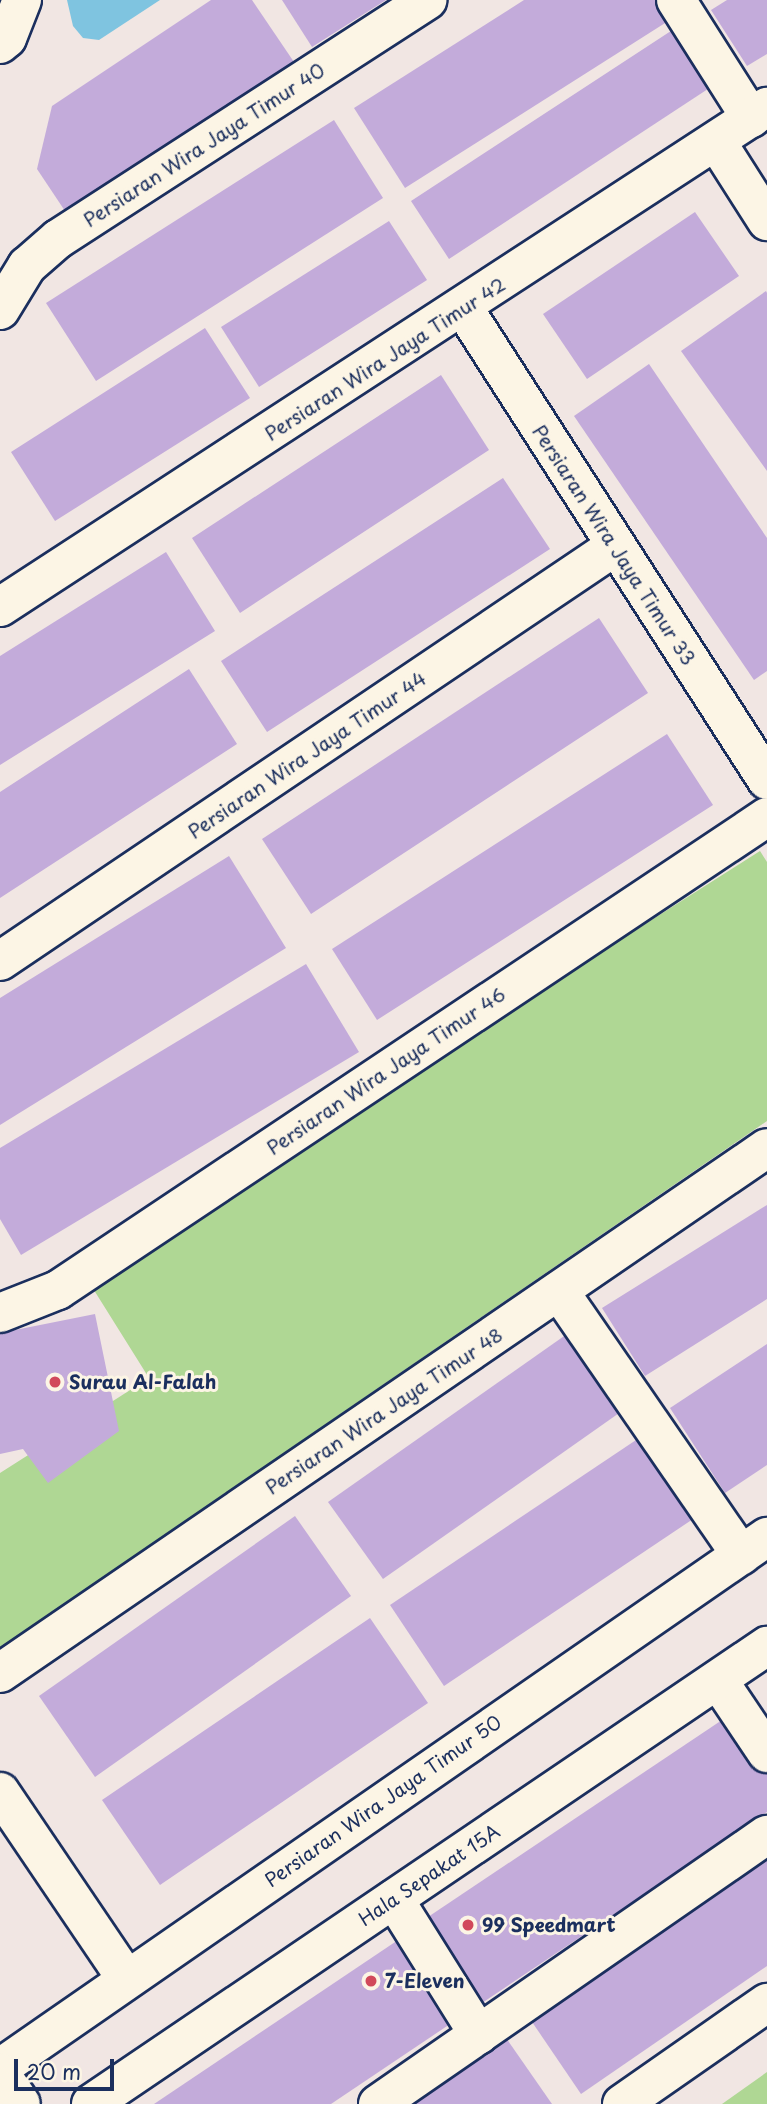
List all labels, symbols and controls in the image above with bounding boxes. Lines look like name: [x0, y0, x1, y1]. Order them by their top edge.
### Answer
street label: Persiaran Wira Jaya Timur 40: [79, 58, 329, 232]
street label: Persiaran Wira Jaya Timur 42: [261, 273, 509, 445]
street label: Persiaran Wira Jaya Timur 33: [528, 421, 700, 669]
street label: Persiaran Wira Jaya Timur 44: [184, 667, 430, 843]
street label: Persiaran Wira Jaya Timur 46: [262, 983, 510, 1159]
street label: Persiaran Wira Jaya Timur 48: [261, 1323, 507, 1499]
place label: Surau Al-Falah: [69, 1371, 216, 1393]
marker: Surau Al-Falah: [47, 1374, 63, 1390]
street label: Persiaran Wira Jaya Timur 50: [261, 1711, 505, 1891]
street label: Hala Sepakat 15A: [353, 1819, 505, 1931]
place label: 99 Speedmart: [482, 1914, 617, 1936]
marker: 99 Speedmart: [460, 1917, 476, 1933]
place label: 7-Eleven: [385, 1970, 465, 1992]
marker: 7-Eleven: [363, 1973, 379, 1989]
scale bar: [18, 2044, 117, 2088]
text: 20 m: [27, 2055, 81, 2087]

